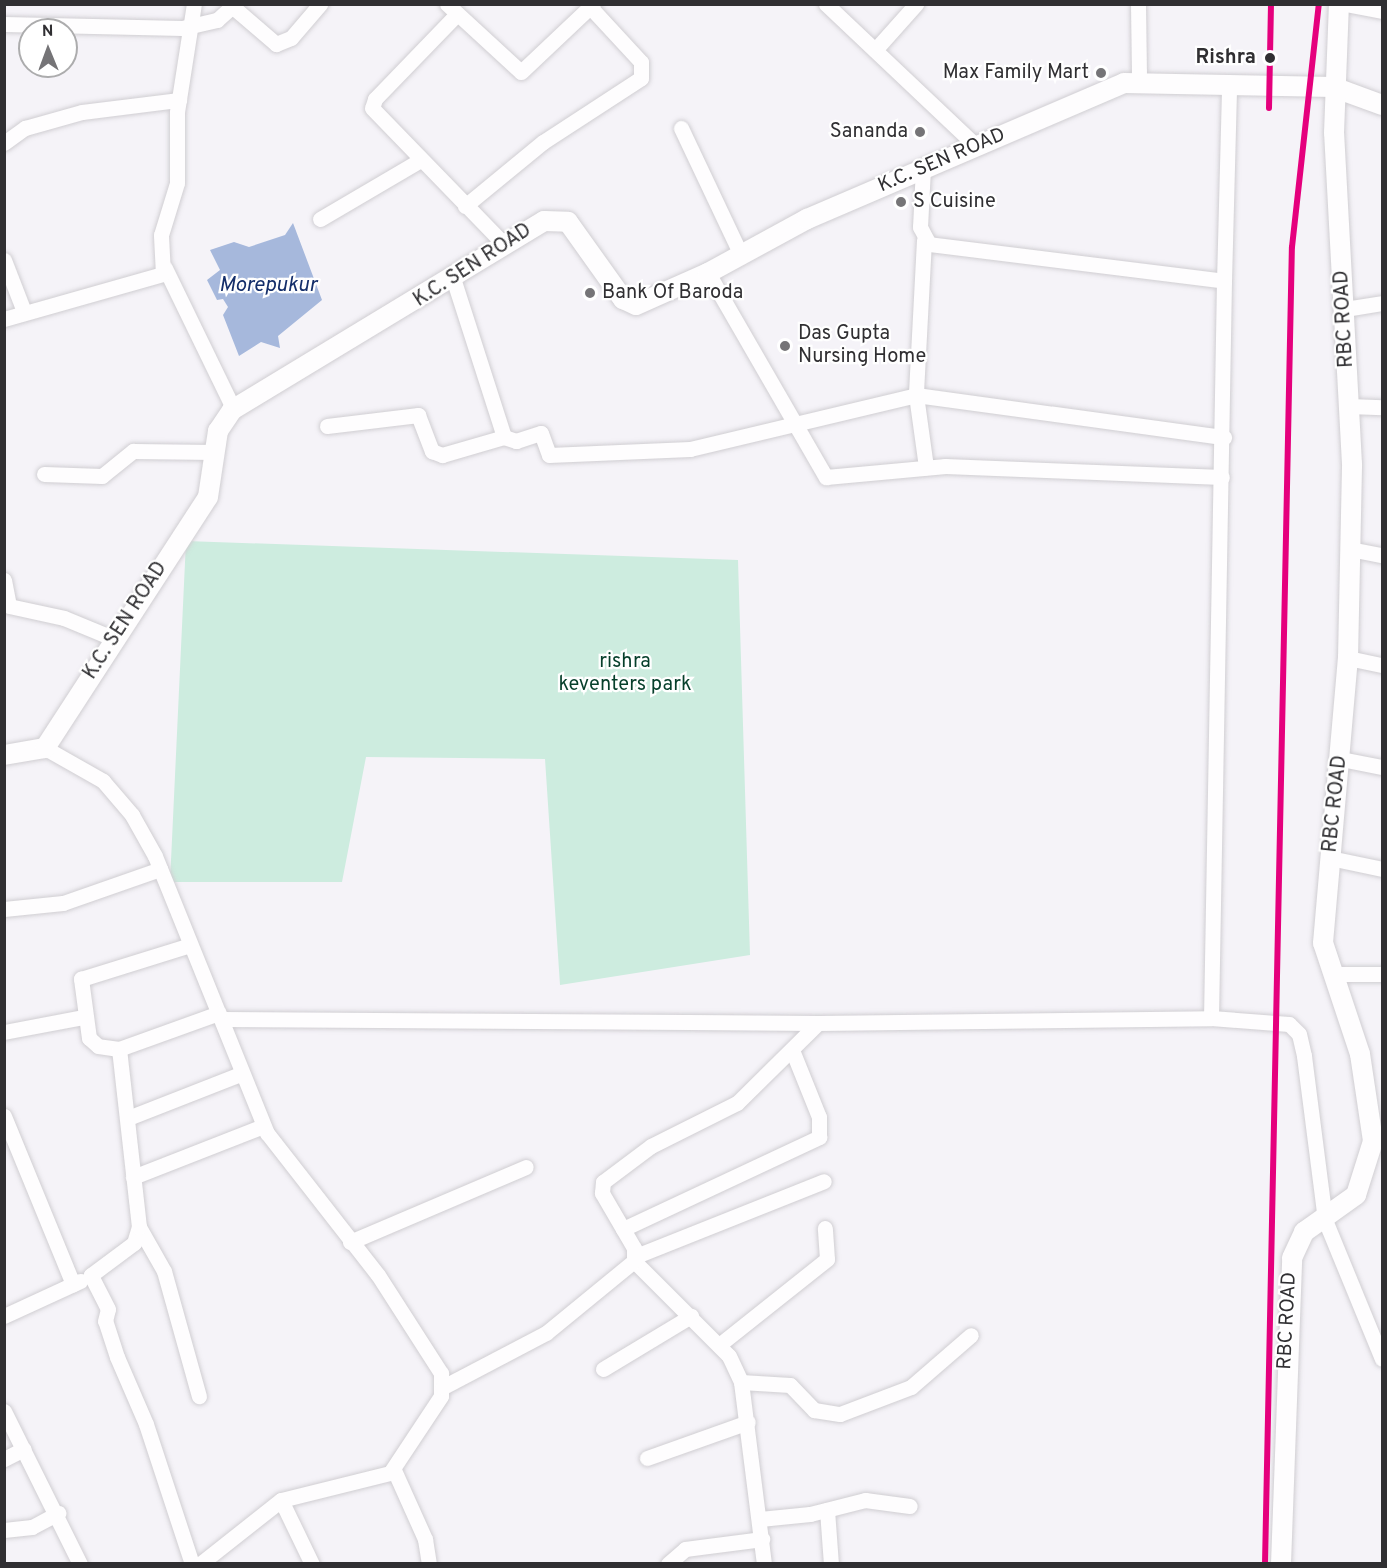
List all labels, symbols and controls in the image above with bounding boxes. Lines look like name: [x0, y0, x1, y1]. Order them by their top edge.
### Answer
north arrow: [18, 18, 78, 78]
text: N: [42, 22, 54, 42]
place label: Rishra: [1195, 46, 1256, 70]
marker: Rishra: [1261, 49, 1279, 67]
place label: Max Family Mart: [943, 61, 1089, 85]
marker: Max Family Mart: [1094, 66, 1108, 80]
place label: Sananda: [830, 120, 908, 144]
street label: K.C. SEN ROAD: [875, 123, 1009, 199]
marker: Sananda: [913, 125, 927, 139]
place label: S Cuisine: [913, 190, 996, 214]
marker: S Cuisine: [894, 195, 908, 209]
street label: K.C. SEN ROAD: [410, 219, 536, 313]
street label: RBC ROAD: [1330, 270, 1360, 368]
water label: Morepukur: [219, 273, 317, 299]
place label: Bank Of Baroda: [602, 281, 743, 305]
marker: Bank Of Baroda: [583, 286, 597, 300]
place label: Das Gupta Nursing Home: [798, 322, 926, 369]
marker: Das Gupta Nursing Home: [776, 337, 794, 355]
street label: K.C. SEN ROAD: [79, 558, 173, 684]
park label: rishra keventers park: [558, 650, 692, 697]
street label: RBC ROAD: [1319, 754, 1353, 854]
street label: RBC ROAD: [1273, 1272, 1303, 1370]

